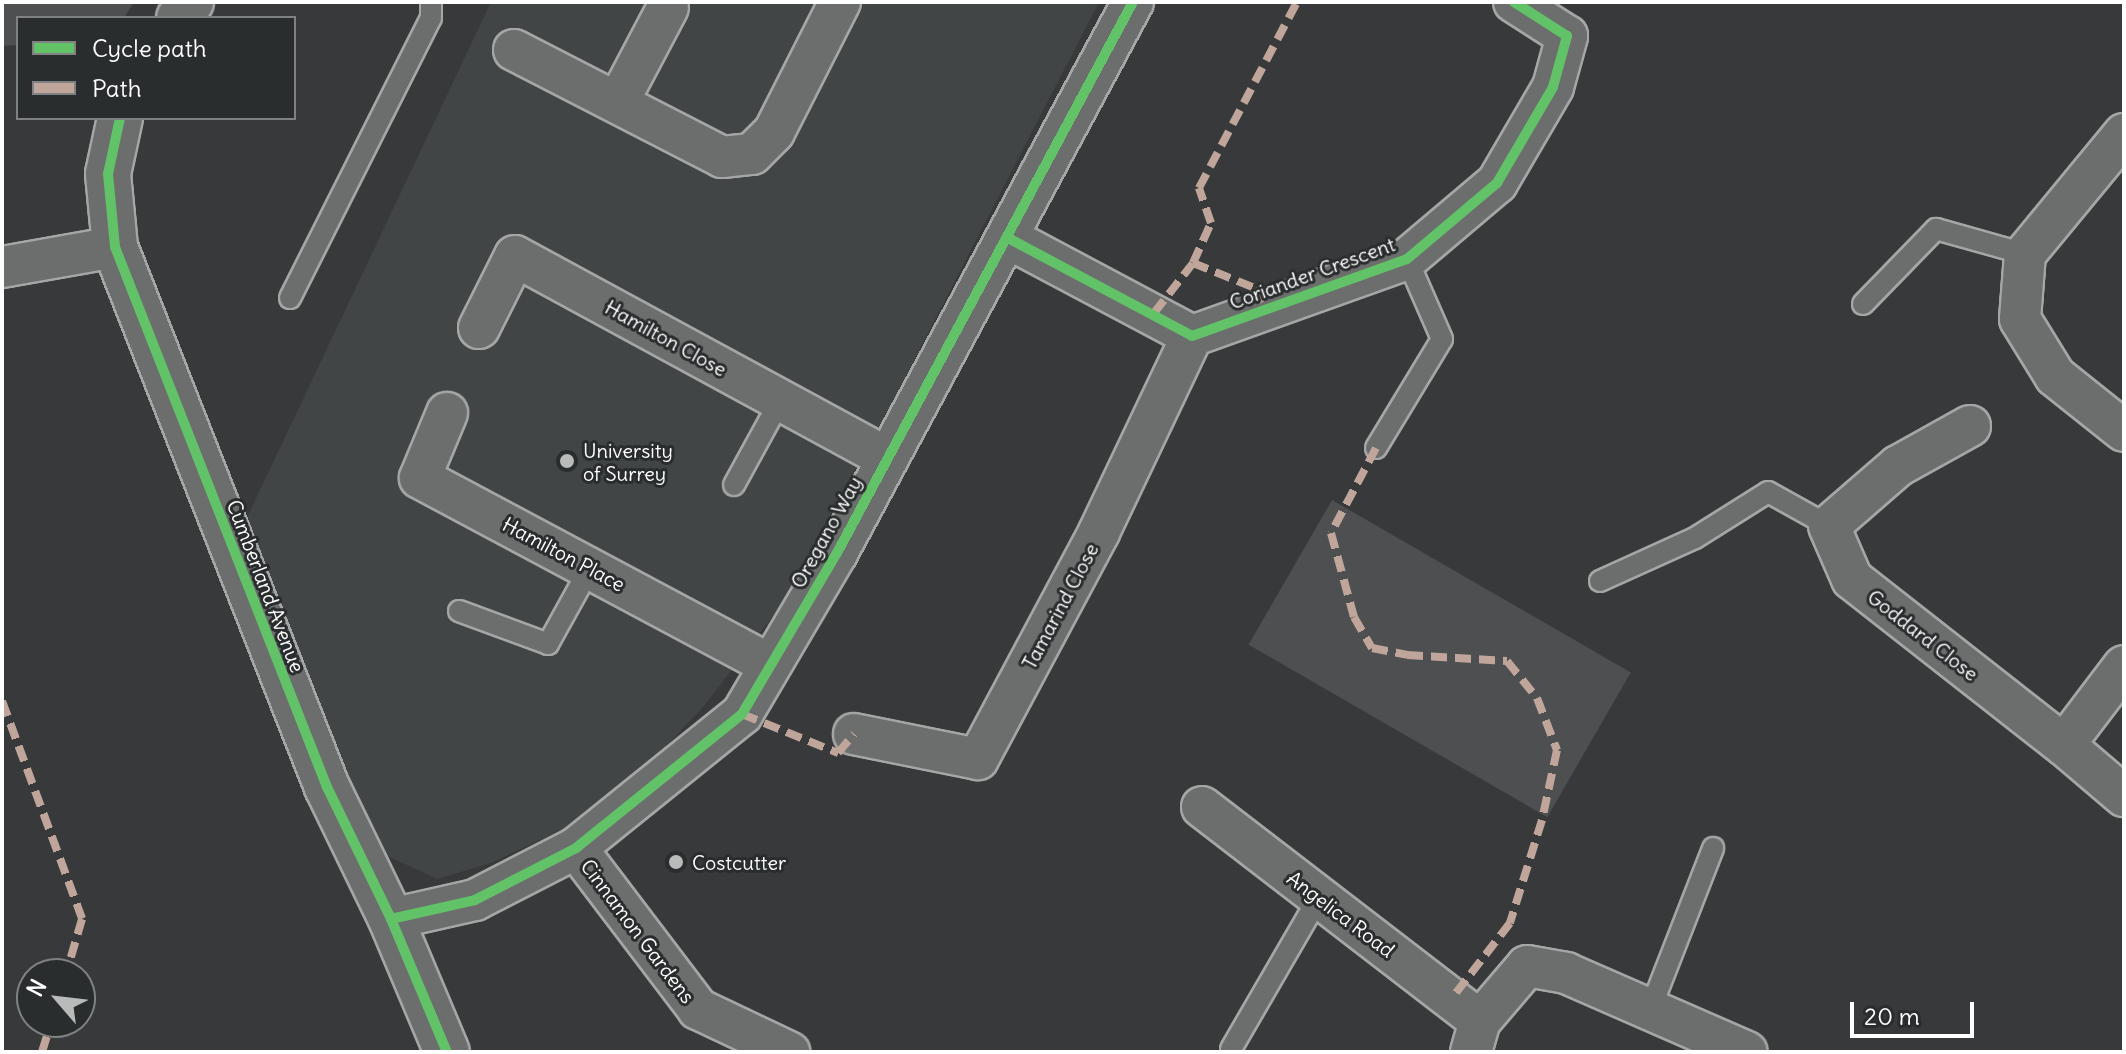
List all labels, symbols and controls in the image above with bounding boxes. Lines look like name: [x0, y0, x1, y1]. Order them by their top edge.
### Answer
legend: [16, 16, 296, 120]
text: Cycle path: [92, 33, 207, 63]
text: Path: [92, 73, 142, 103]
street label: Coriander Crescent: [1226, 232, 1398, 314]
street label: Hamilton Close: [601, 295, 731, 381]
place label: University of Surrey: [583, 438, 673, 485]
marker: University of Surrey: [558, 452, 576, 470]
street label: Oregano Way: [785, 472, 867, 592]
street label: Cumberland Avenue: [222, 496, 310, 676]
street label: Hamilton Place: [499, 512, 629, 596]
street label: Tamarind Close: [1017, 539, 1103, 673]
street label: Goddard Close: [1863, 584, 1983, 686]
place label: Costcutter: [692, 850, 786, 874]
marker: Costcutter: [667, 853, 685, 871]
street label: Cinnamon Gardens: [576, 854, 700, 1008]
street label: Angelica Road: [1282, 866, 1400, 962]
north arrow: [16, 958, 96, 1038]
text: N: [21, 974, 53, 1001]
scale bar: [1854, 986, 1978, 1036]
text: 20 m: [1864, 1001, 1920, 1031]

